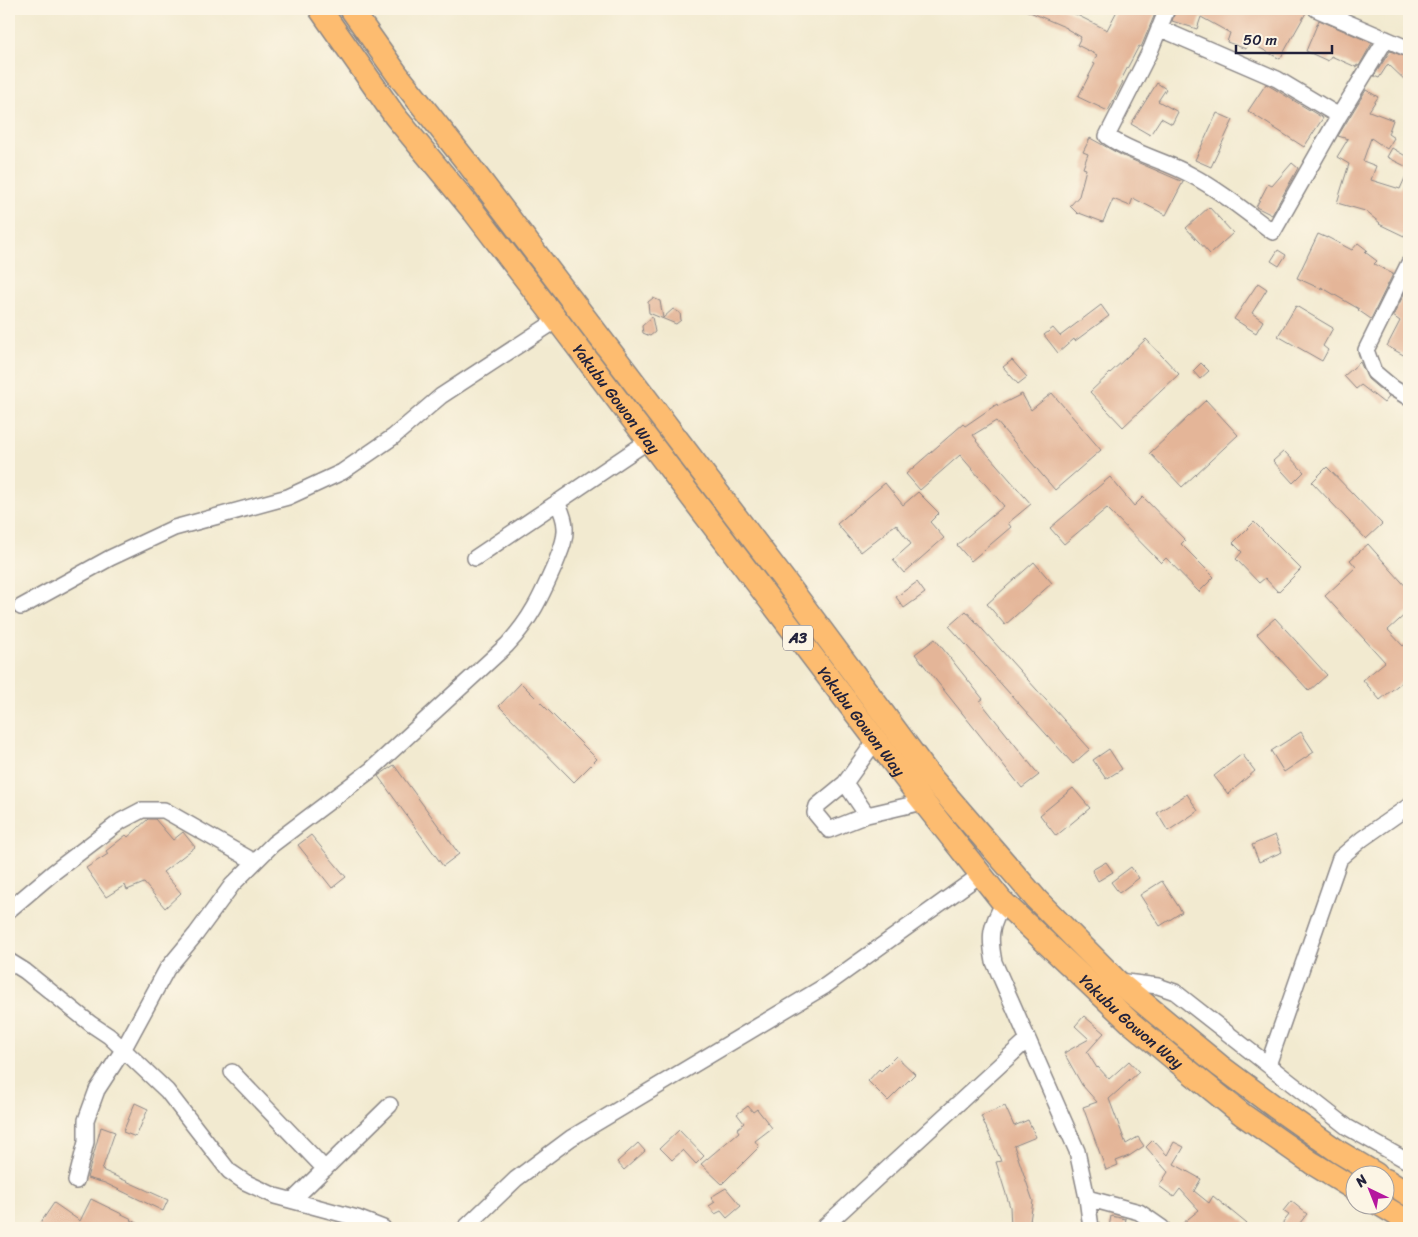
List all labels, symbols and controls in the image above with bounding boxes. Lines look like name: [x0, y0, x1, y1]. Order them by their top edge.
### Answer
scale bar: [1236, 22, 1332, 54]
text: 50 m: [1243, 27, 1278, 53]
street label: Yakubu Gowon Way: [565, 337, 668, 461]
road number: A3: [783, 626, 813, 650]
street label: Yakubu Gowon Way: [810, 660, 913, 784]
street label: Yakubu Gowon Way: [1072, 967, 1191, 1077]
north arrow: [1346, 1164, 1396, 1214]
text: N: [1349, 1168, 1374, 1194]

